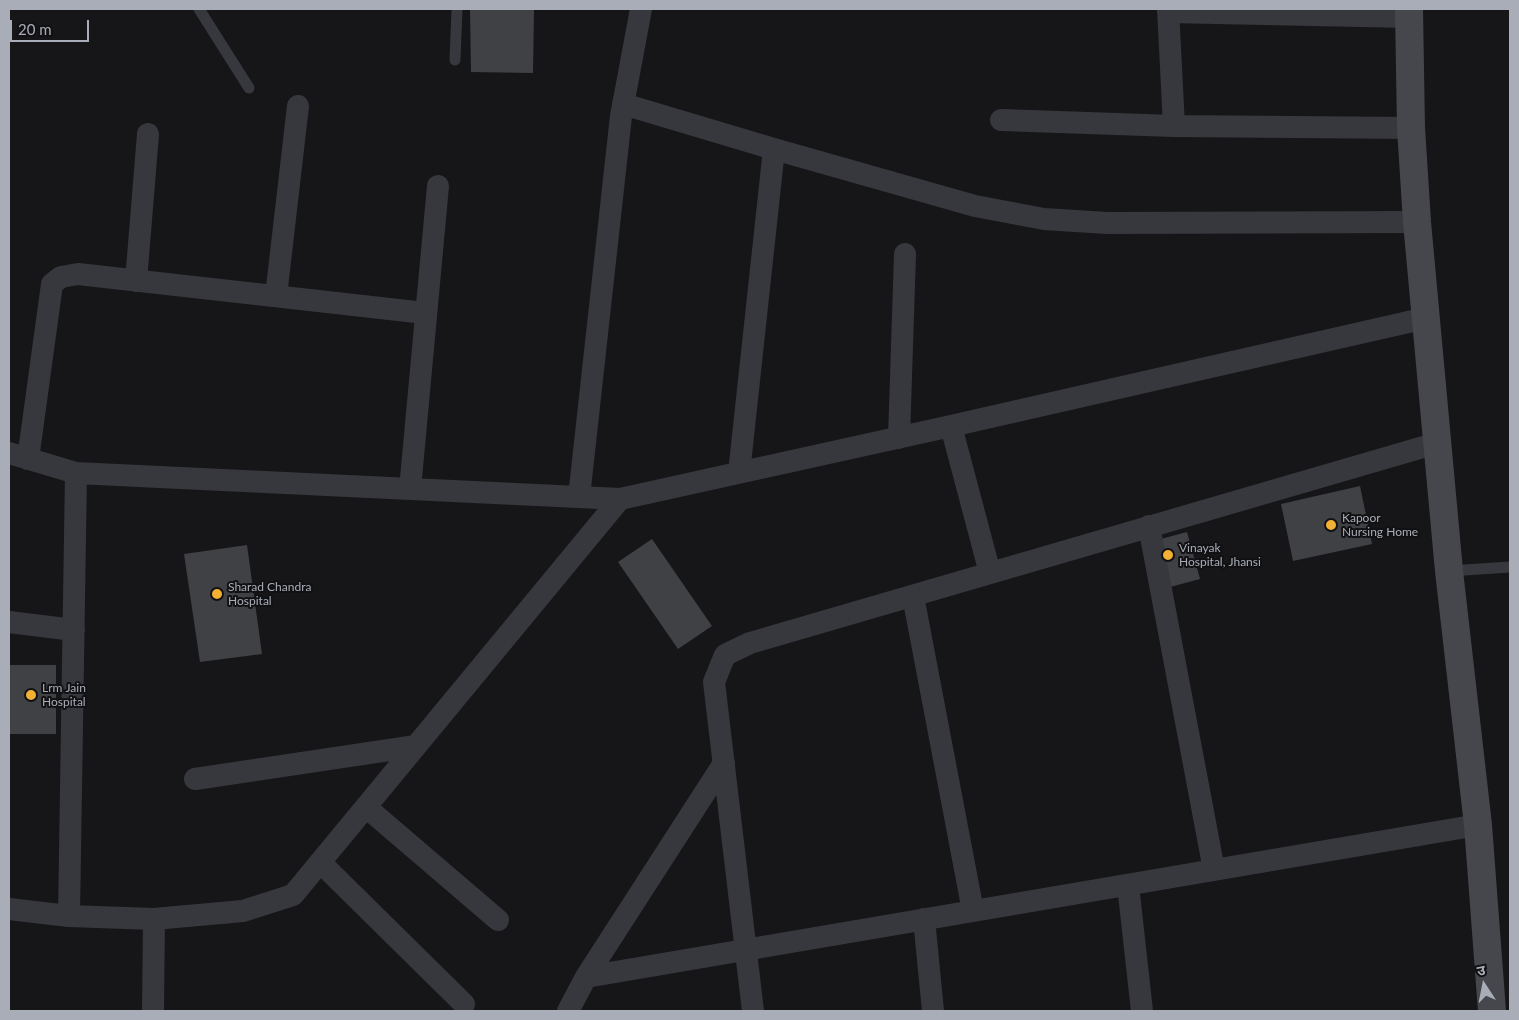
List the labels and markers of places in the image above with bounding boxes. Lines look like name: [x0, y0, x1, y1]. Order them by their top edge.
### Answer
place label: Kapoor Nursing Home: [1342, 511, 1418, 539]
marker: Kapoor Nursing Home: [1324, 518, 1338, 532]
place label: Vinayak Hospital, Jhansi: [1179, 541, 1261, 569]
marker: Vinayak Hospital, Jhansi: [1161, 548, 1175, 562]
place label: Sharad Chandra Hospital: [228, 580, 311, 608]
marker: Sharad Chandra Hospital: [210, 587, 224, 601]
place label: Lrm Jain Hospital: [42, 681, 86, 709]
marker: Lrm Jain Hospital: [24, 688, 38, 702]

